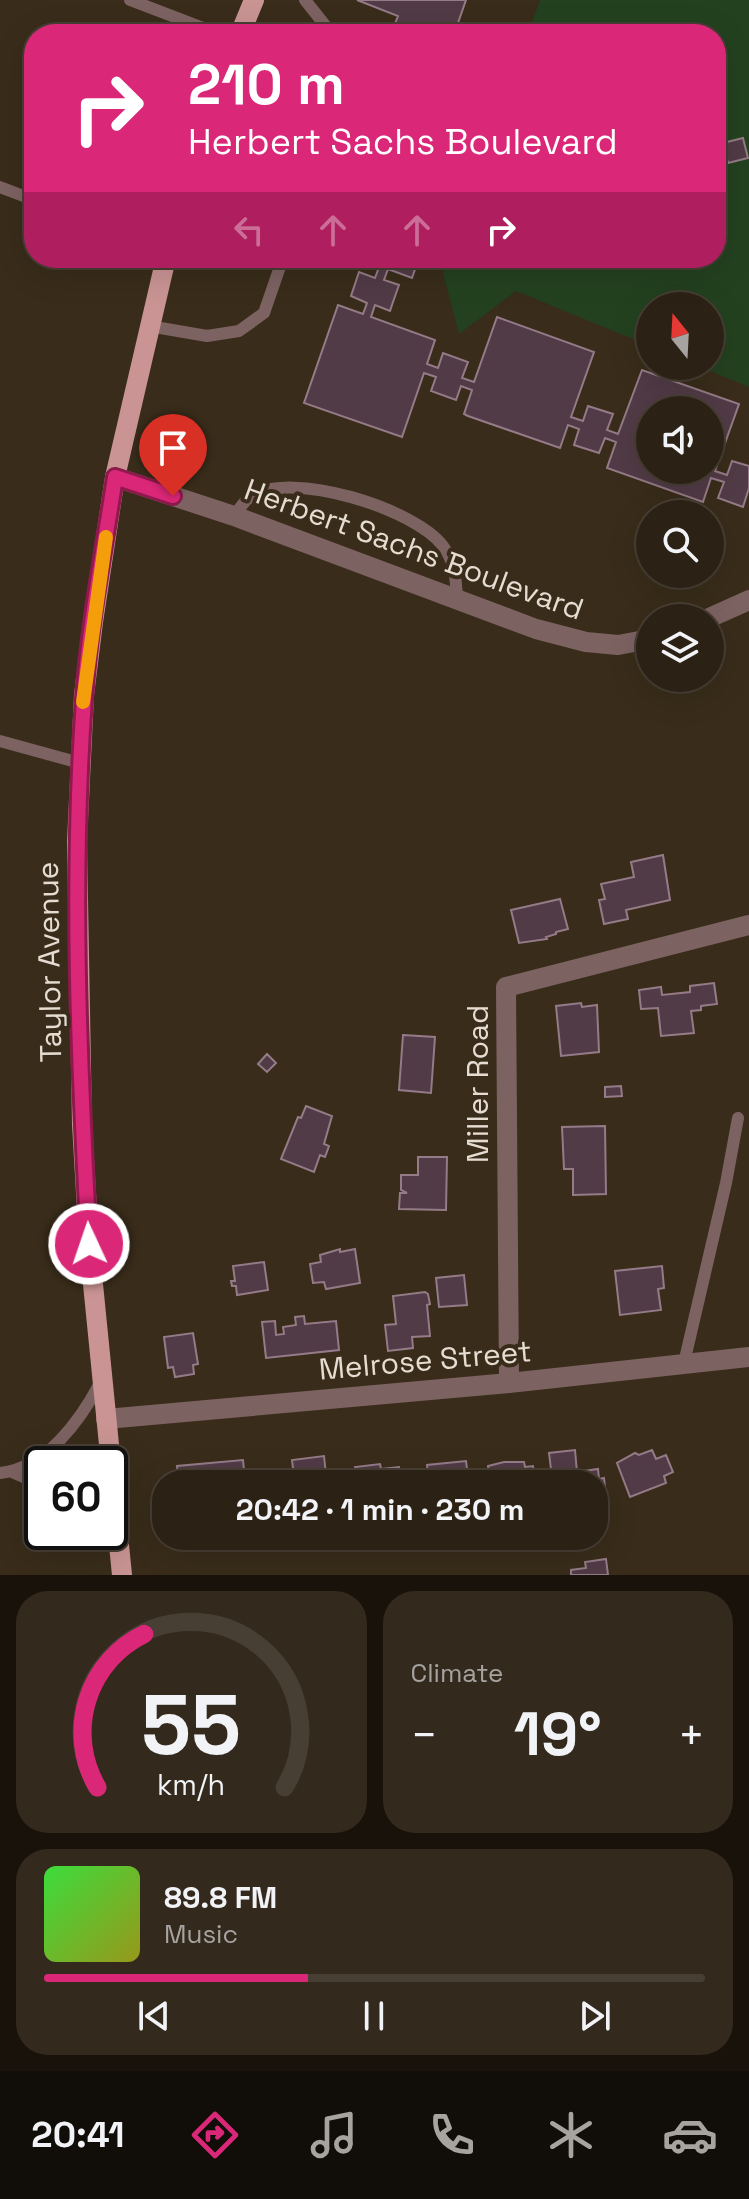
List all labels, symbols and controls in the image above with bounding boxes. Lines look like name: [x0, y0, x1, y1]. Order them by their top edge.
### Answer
text: 210 m: [188, 49, 345, 120]
icon: right: [56, 56, 160, 160]
text: Herbert Sachs Boulevard: [188, 119, 618, 165]
icon: left: [227, 208, 271, 252]
icon: ahead: [311, 208, 355, 252]
icon: ahead: [395, 208, 439, 252]
icon: right: [479, 208, 523, 252]
north arrow: [636, 292, 724, 380]
map controls: [636, 292, 724, 692]
button: sound: [636, 396, 724, 484]
pin: [139, 414, 207, 496]
icon: arrive: [151, 426, 195, 470]
street label: Herbert Sachs Boulevard: [239, 469, 589, 629]
button: search: [636, 500, 724, 588]
button: layers: [636, 604, 724, 692]
street label: Taylor Avenue: [28, 861, 70, 1063]
street label: Miller Road: [458, 1005, 497, 1163]
position arrow: [47, 1202, 131, 1286]
street label: Melrose Street: [317, 1331, 533, 1389]
speed limit sign: 60: [24, 1446, 128, 1550]
text: 20:42 · 1 min · 230 m: [236, 1490, 524, 1529]
text: Climate: [411, 1656, 503, 1690]
text: 55: [141, 1672, 241, 1778]
text: 19°: [514, 1696, 602, 1773]
text: −: [411, 1707, 438, 1763]
text: +: [678, 1707, 705, 1763]
text: km/h: [157, 1767, 225, 1803]
text: 89.8 FM: [164, 1878, 277, 1917]
text: Music: [164, 1917, 238, 1951]
icon: previous: [132, 1994, 176, 2038]
icon: pause: [352, 1994, 396, 2038]
icon: next: [573, 1994, 617, 2038]
icon: directions: [187, 2107, 243, 2163]
icon: music: [306, 2107, 362, 2163]
icon: phone: [424, 2107, 480, 2163]
icon: climate: [543, 2107, 599, 2163]
icon: car: [662, 2107, 718, 2163]
text: 20:41: [31, 2112, 125, 2158]

